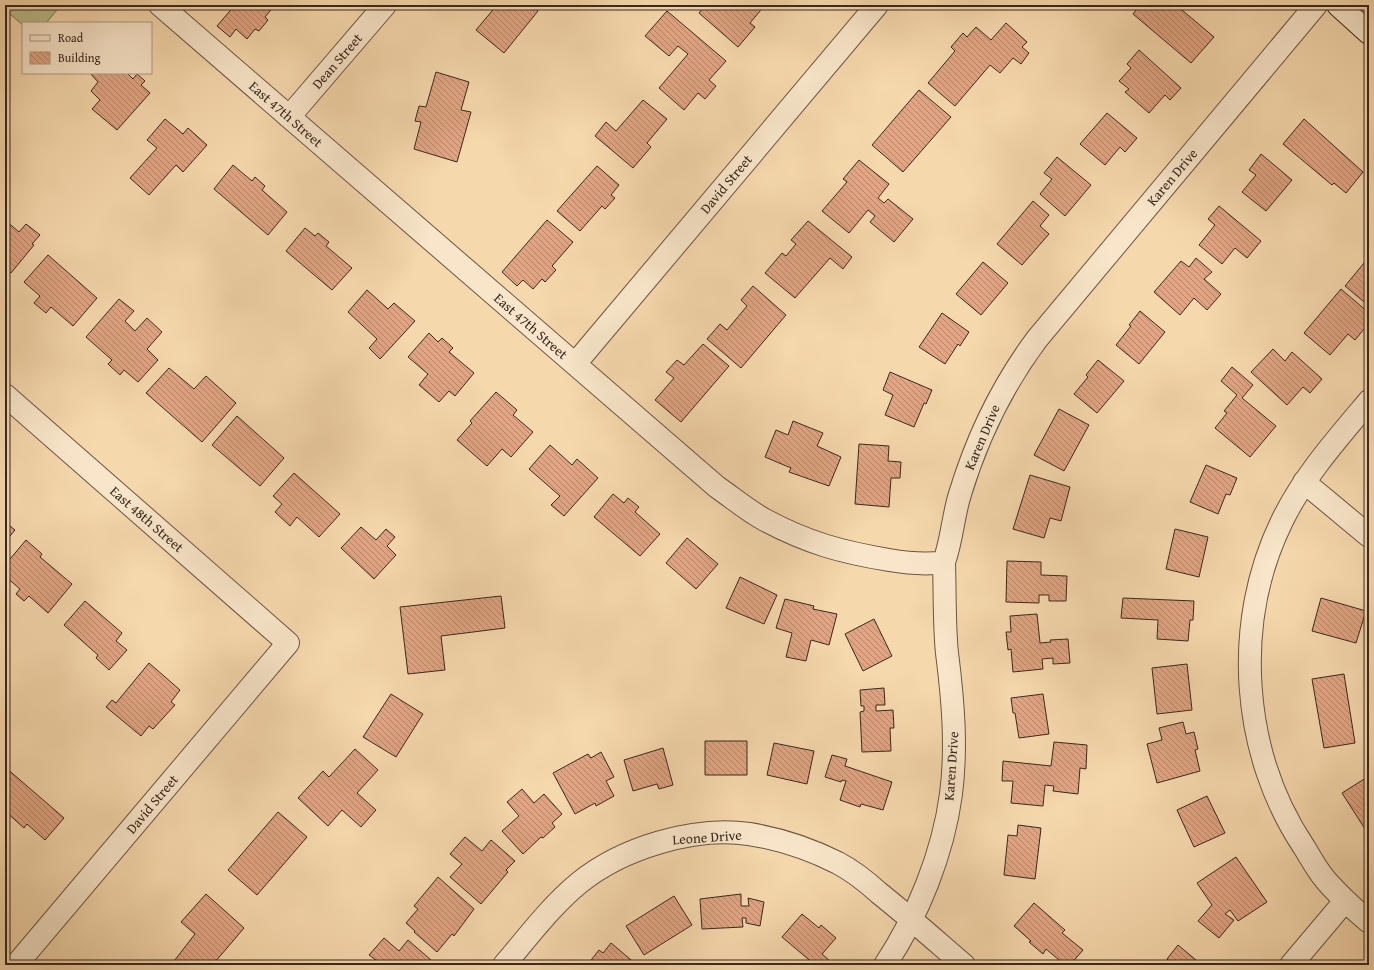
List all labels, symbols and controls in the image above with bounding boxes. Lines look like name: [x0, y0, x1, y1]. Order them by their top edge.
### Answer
legend: [22, 22, 152, 74]
text: Road: [58, 29, 84, 46]
street label: Dean Street: [307, 29, 367, 93]
text: Building: [58, 49, 101, 66]
street label: East 47th Street: [245, 76, 327, 152]
street label: Karen Drive: [1142, 144, 1202, 210]
street label: David Street: [695, 150, 757, 218]
street label: East 47th Street: [490, 288, 572, 364]
street label: Karen Drive: [959, 401, 1005, 473]
street label: East 48th Street: [106, 481, 188, 557]
street label: Karen Drive: [939, 730, 963, 801]
street label: David Street: [121, 770, 183, 838]
street label: Leone Drive: [672, 825, 743, 849]

